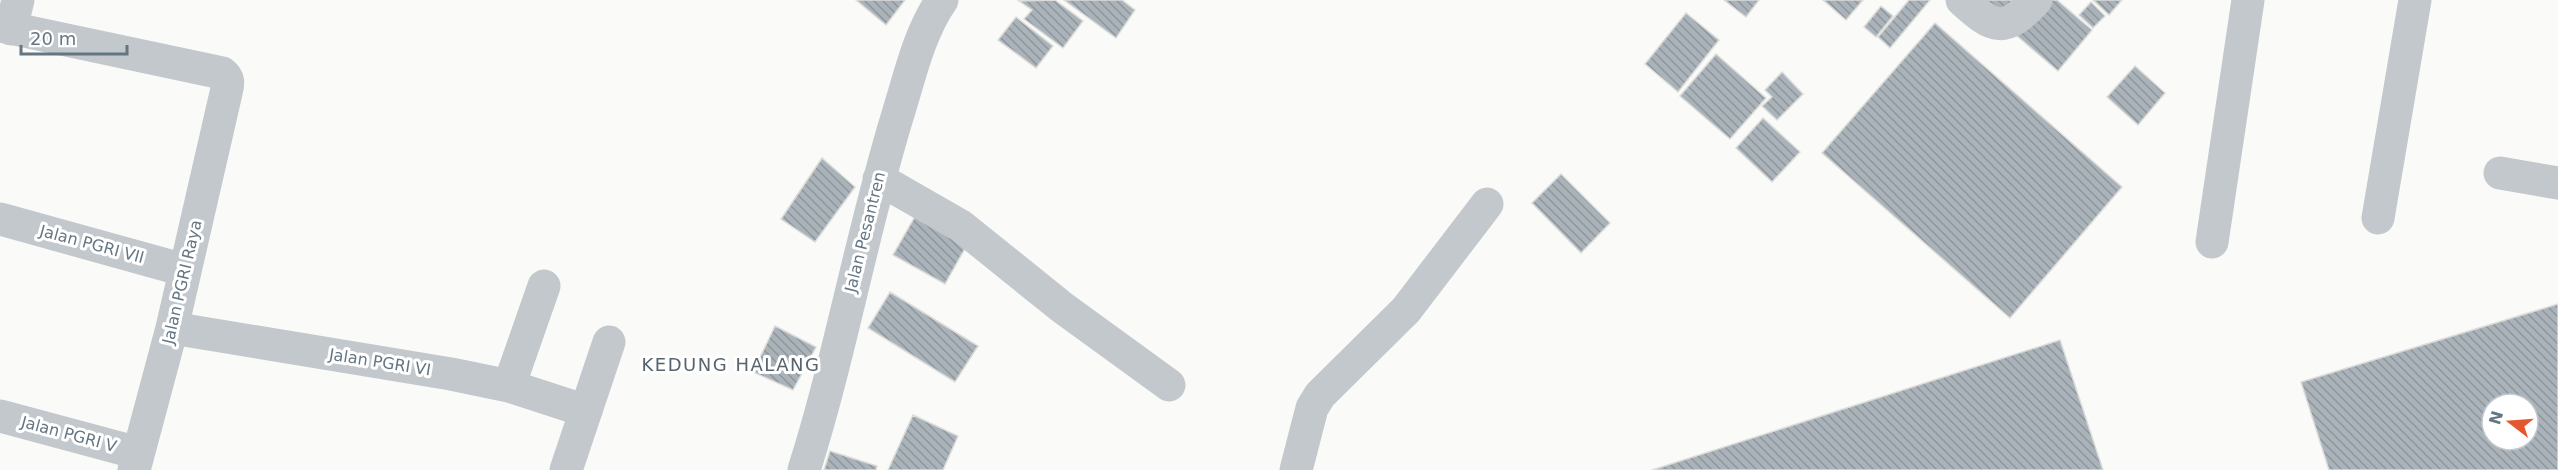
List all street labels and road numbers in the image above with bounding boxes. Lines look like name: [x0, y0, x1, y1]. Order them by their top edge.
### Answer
street label: Jalan Pesantren: [841, 170, 889, 295]
street label: Jalan PGRI Raya: [158, 218, 206, 347]
street label: Jalan PGRI VII: [37, 221, 146, 267]
street label: Jalan PGRI VI: [327, 344, 432, 379]
street label: Jalan PGRI V: [18, 412, 119, 456]

